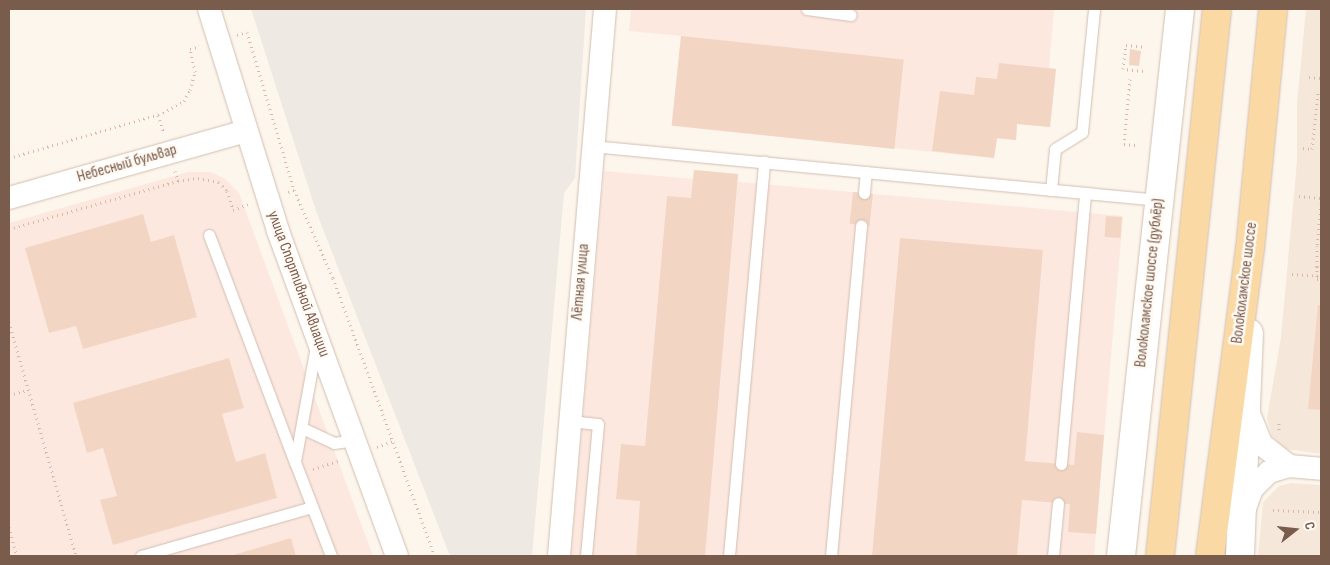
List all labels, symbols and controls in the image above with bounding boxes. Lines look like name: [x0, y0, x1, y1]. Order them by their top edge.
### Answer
street label: Небесный бульвар: [75, 141, 179, 187]
street label: Волоколамское шоссе (дублёр): [1132, 198, 1168, 368]
street label: улица Спортивной Авиации: [263, 208, 333, 360]
street label: Волоколамское шоссе: [1228, 221, 1262, 345]
street label: Лётная улица: [568, 243, 594, 321]
north arrow: [1270, 505, 1320, 555]
text: С: [1301, 520, 1319, 532]

